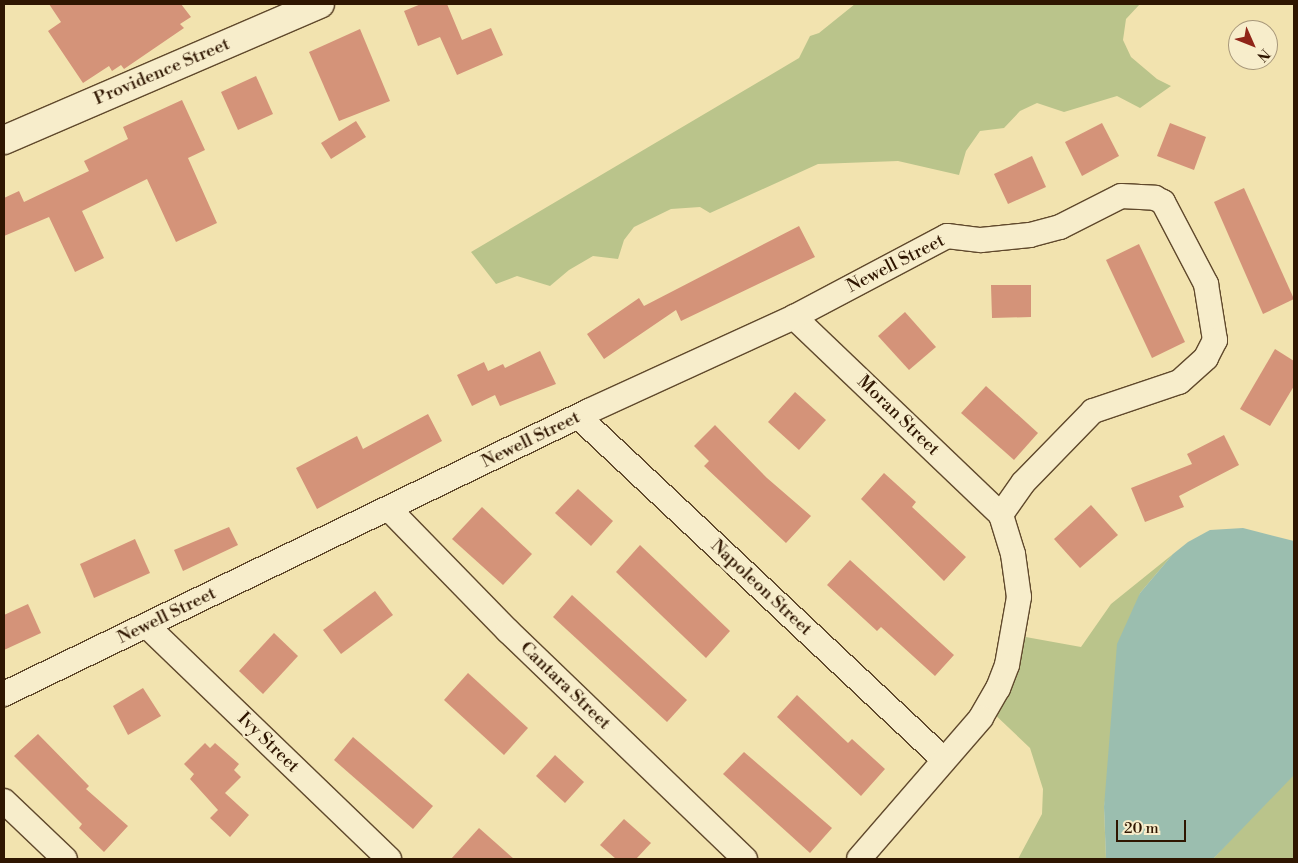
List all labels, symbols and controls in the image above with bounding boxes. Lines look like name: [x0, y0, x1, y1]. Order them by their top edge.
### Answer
north arrow: [1228, 20, 1278, 70]
street label: Providence Street: [91, 34, 233, 110]
text: N: [1253, 44, 1273, 65]
street label: Newell Street: [843, 230, 949, 298]
street label: Moran Street: [852, 371, 944, 461]
street label: Newell Street: [478, 407, 584, 473]
street label: Napoleon Street: [706, 536, 816, 640]
street label: Newell Street: [114, 583, 220, 649]
street label: Cantara Street: [515, 637, 615, 735]
street label: Ivy Street: [233, 708, 303, 778]
scale bar: [1118, 810, 1188, 842]
text: 20 m: [1124, 819, 1159, 838]

